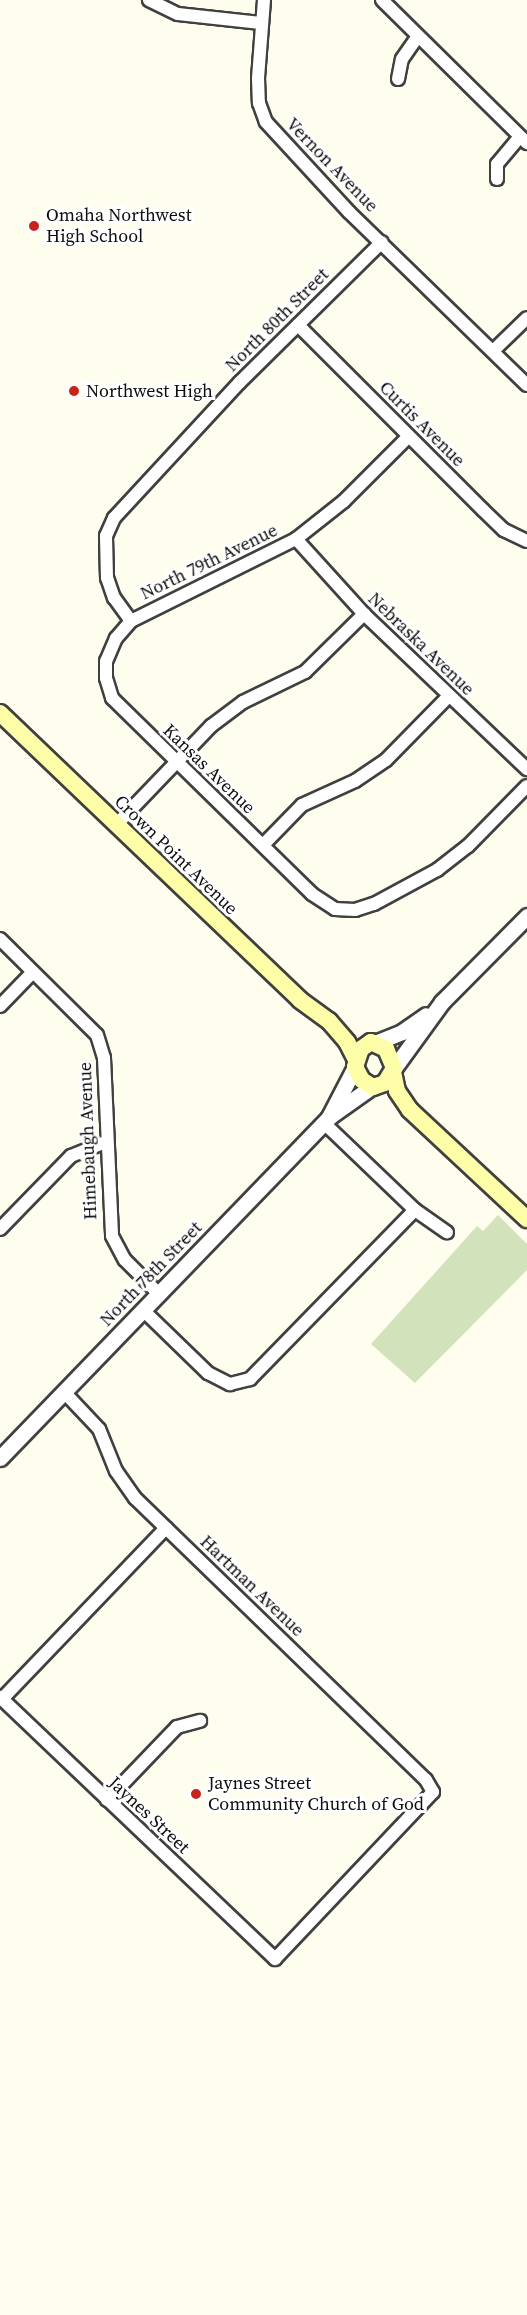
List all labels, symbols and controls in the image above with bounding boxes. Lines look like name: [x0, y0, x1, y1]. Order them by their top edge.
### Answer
street label: Vernon Avenue: [282, 113, 382, 217]
place label: Omaha Northwest High School: [46, 205, 191, 248]
marker: Omaha Northwest High School: [27, 219, 41, 233]
street label: North 80th Street: [221, 264, 333, 376]
street label: Curtis Avenue: [375, 377, 469, 471]
place label: Northwest High: [86, 380, 213, 402]
marker: Northwest High: [67, 384, 81, 398]
street label: North 79th Avenue: [137, 519, 281, 605]
street label: Nebraska Avenue: [364, 588, 478, 700]
street label: Kansas Avenue: [158, 720, 260, 818]
street label: Crown Point Avenue: [110, 791, 242, 919]
street label: Himebaugh Avenue: [74, 1062, 102, 1220]
street label: North 78th Street: [96, 1217, 206, 1331]
street label: Hartman Avenue: [196, 1531, 308, 1641]
street label: Jaynes Street: [104, 1772, 194, 1858]
place label: Jaynes Street Community Church of God: [208, 1773, 424, 1816]
marker: Jaynes Street Community Church of God: [189, 1787, 203, 1801]

